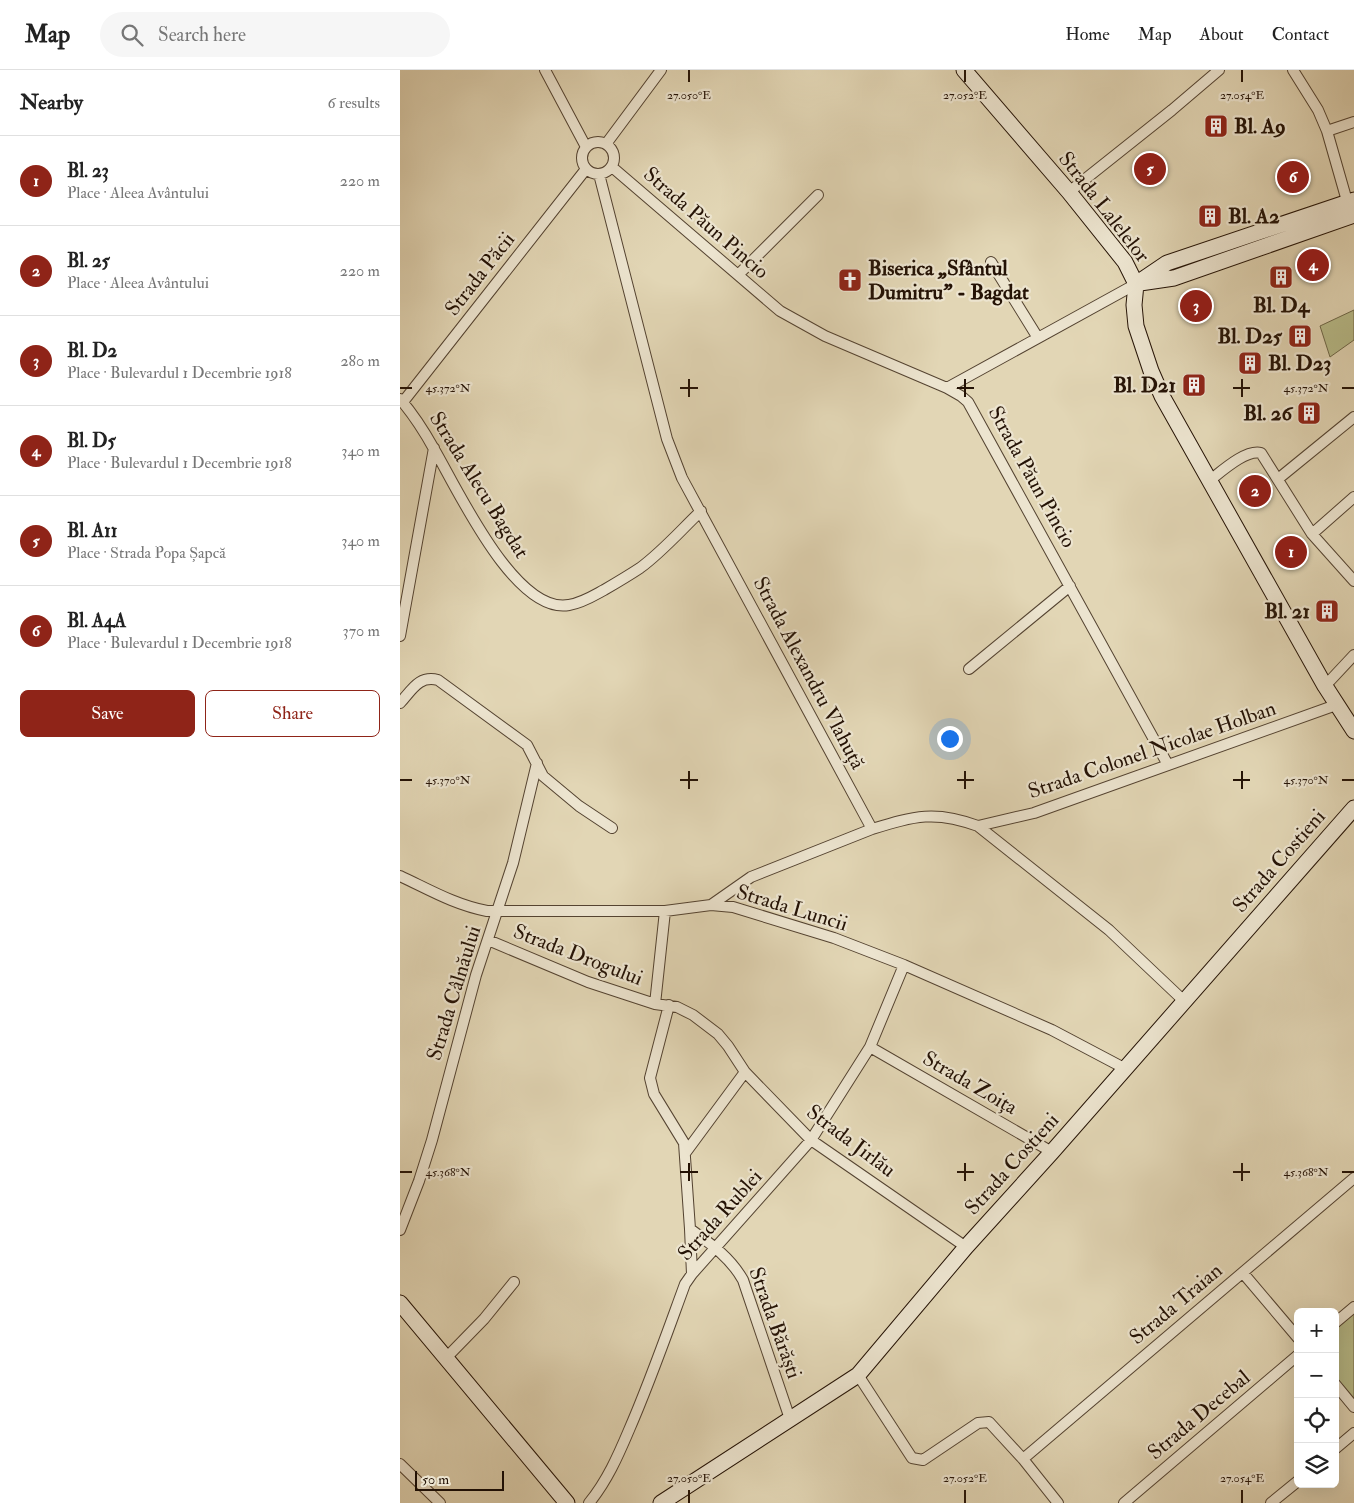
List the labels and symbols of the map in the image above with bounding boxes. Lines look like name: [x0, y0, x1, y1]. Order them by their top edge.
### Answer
text: 27.050°E: [667, 88, 711, 103]
text: 27.052°E: [943, 88, 987, 103]
text: 27.054°E: [1220, 88, 1264, 103]
building icon: Bl. A9: [1203, 113, 1229, 139]
place label: Bl. A9: [1234, 113, 1286, 140]
street label: Strada Lalelelor: [1052, 146, 1156, 268]
pin: 5: [1134, 150, 1166, 188]
pin: 6: [1277, 158, 1309, 196]
street label: Strada Păun Pincio: [638, 161, 774, 285]
building icon: Bl. A2: [1197, 203, 1223, 229]
place label: Bl. A2: [1228, 203, 1280, 230]
street label: Strada Păcii: [439, 226, 521, 321]
pin: 4: [1297, 246, 1329, 284]
place label: Biserica „Sfântul Dumitru” - Bagdat: [868, 255, 1029, 306]
building icon: Bl. D4: [1268, 264, 1294, 290]
church icon: Biserica „Sfântul Dumitru” - Bagdat: [837, 267, 863, 293]
pin: 3: [1180, 287, 1212, 325]
place label: Bl. D4: [1253, 292, 1311, 319]
place label: Bl. D25: [1218, 323, 1283, 350]
building icon: Bl. D25: [1287, 323, 1313, 349]
building icon: Bl. D23: [1237, 350, 1263, 376]
place label: Bl. D23: [1268, 350, 1331, 377]
place label: Bl. D21: [1113, 372, 1176, 399]
building icon: Bl. D21: [1181, 372, 1207, 398]
text: 45.372°N: [425, 381, 471, 396]
text: 45.372°N: [1283, 381, 1329, 396]
place label: Bl. 26: [1243, 400, 1293, 427]
building icon: Bl. 26: [1296, 400, 1322, 426]
street label: Strada Păun Pincio: [982, 401, 1082, 553]
street label: Strada Alecu Bagdat: [423, 407, 535, 564]
pin: 2: [1239, 472, 1271, 510]
pin: 1: [1275, 533, 1307, 571]
street label: Strada Alexandru Vlahuță: [747, 572, 871, 774]
place label: Bl. 21: [1264, 598, 1310, 625]
building icon: Bl. 21: [1314, 598, 1340, 624]
street label: Strada Colonel Nicolae Holban: [1025, 695, 1280, 805]
your location: [937, 726, 963, 752]
text: 45.370°N: [425, 773, 471, 788]
text: 45.370°N: [1283, 773, 1329, 788]
street label: Strada Costieni: [1227, 803, 1332, 918]
street label: Strada Luncii: [733, 878, 851, 938]
street label: Strada Drogului: [509, 918, 647, 992]
street label: Strada Câlnăului: [421, 922, 487, 1064]
street label: Strada Zoița: [918, 1045, 1023, 1121]
street label: Strada Jirlău: [801, 1099, 901, 1183]
street label: Strada Costieni: [959, 1107, 1065, 1221]
street label: Strada Rublei: [672, 1163, 768, 1266]
text: 45.368°N: [425, 1165, 471, 1180]
text: 45.368°N: [1283, 1165, 1329, 1180]
street label: Strada Traian: [1124, 1257, 1228, 1351]
street label: Strada Bărăști: [742, 1264, 808, 1383]
street label: Strada Decebal: [1142, 1364, 1256, 1466]
scale bar: [415, 1468, 504, 1491]
text: 27.050°E: [667, 1471, 711, 1486]
text: 27.052°E: [943, 1471, 987, 1486]
text: 27.054°E: [1220, 1471, 1264, 1486]

